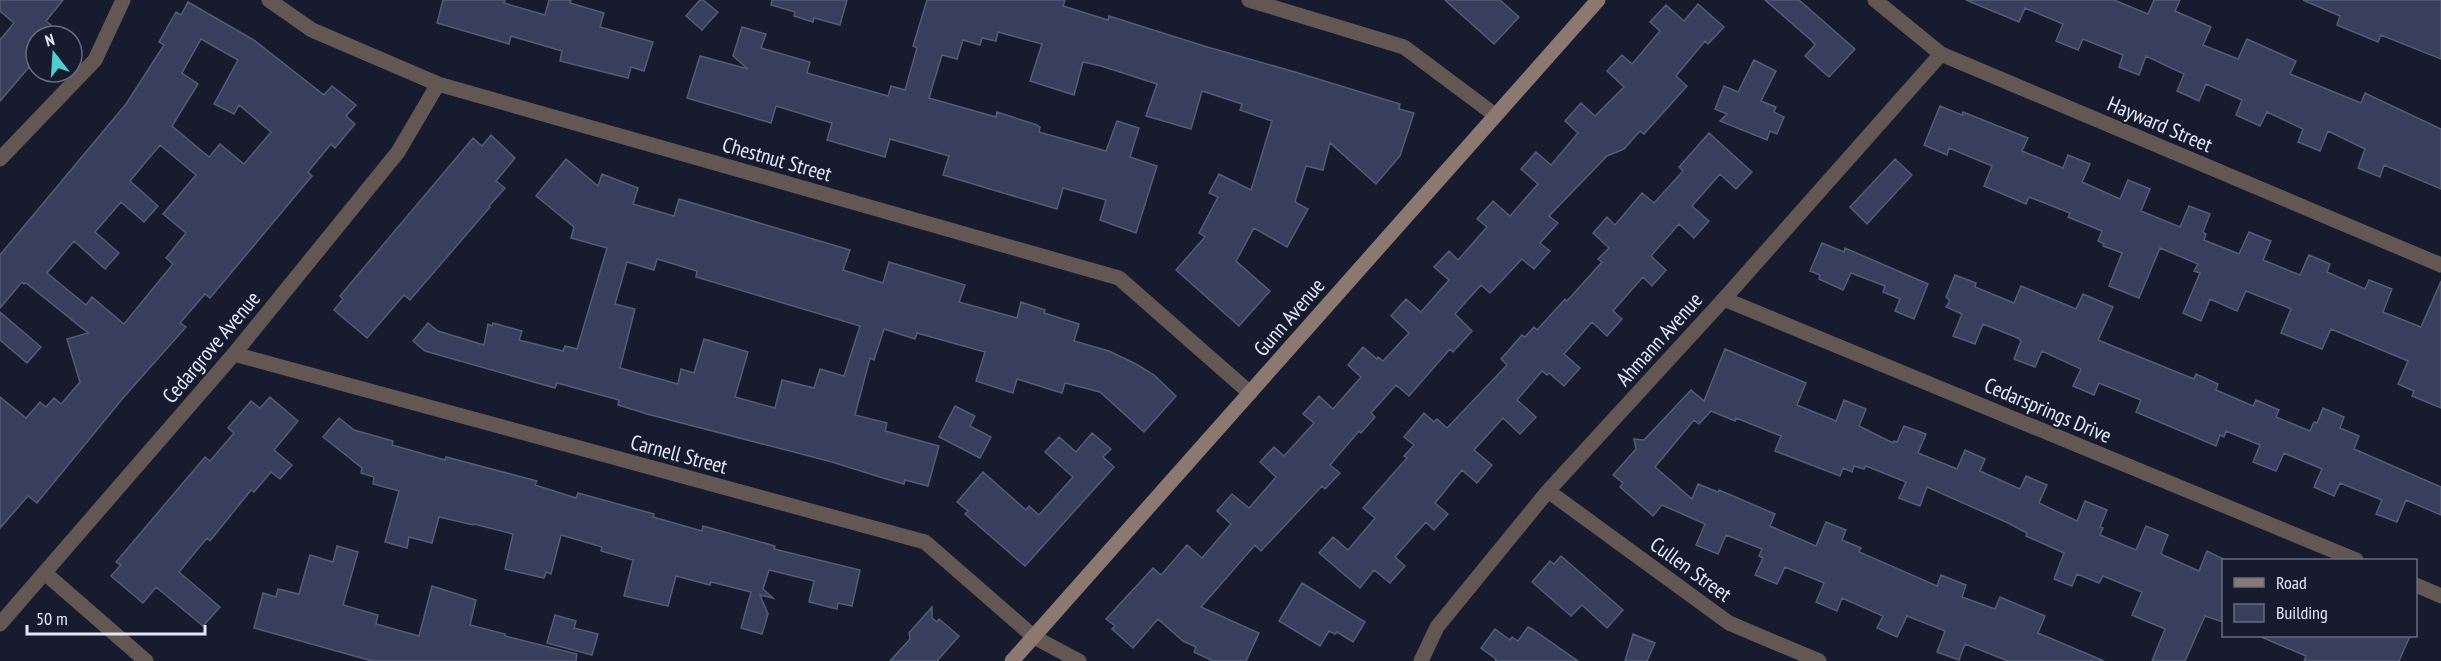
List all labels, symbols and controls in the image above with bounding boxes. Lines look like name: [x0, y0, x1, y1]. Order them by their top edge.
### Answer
north arrow: [24, 24, 84, 84]
text: N: [43, 29, 57, 50]
street label: Hayward Street: [2103, 90, 2217, 158]
street label: Chestnut Street: [719, 131, 835, 188]
street label: Gunn Avenue: [1248, 272, 1330, 362]
street label: Cedargrove Avenue: [156, 285, 266, 409]
street label: Ahmann Avenue: [1610, 287, 1708, 391]
street label: Cedarsprings Drive: [1980, 371, 2116, 449]
street label: Carnell Street: [628, 428, 731, 480]
street label: Cullen Street: [1645, 530, 1737, 608]
legend: [2222, 559, 2417, 637]
text: Road: [2276, 571, 2307, 594]
scale bar: [27, 598, 206, 636]
text: Building: [2276, 601, 2328, 624]
text: 50 m: [36, 607, 68, 630]

